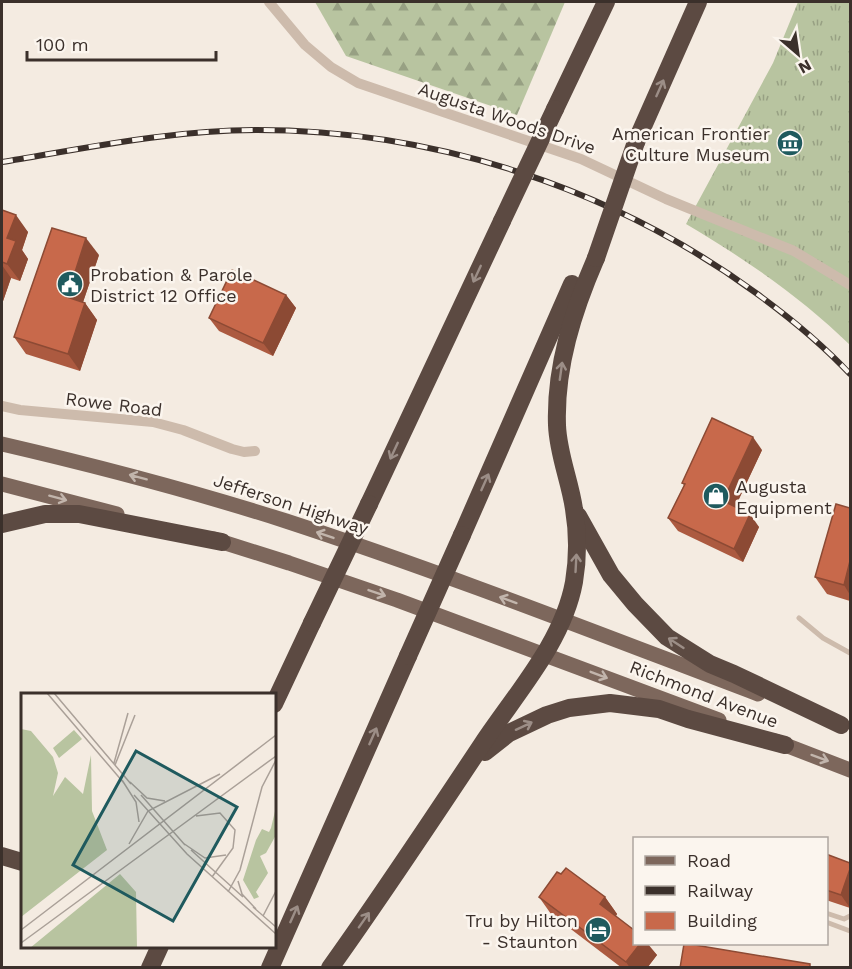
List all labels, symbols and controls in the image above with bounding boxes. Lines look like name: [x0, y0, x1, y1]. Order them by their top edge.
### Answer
scale bar: [27, 24, 216, 62]
north arrow: [768, 24, 828, 84]
text: 100 m: [36, 34, 89, 55]
text: N: [795, 55, 815, 78]
street label: Augusta Woods Drive: [416, 78, 598, 158]
one-way arrow: [654, 80, 666, 98]
place label: American Frontier Culture Museum: [612, 123, 770, 165]
museum icon: American Frontier Culture Museum: [775, 128, 805, 158]
place label: Probation & Parole District 12 Office: [90, 264, 253, 306]
one-way arrow: [471, 265, 483, 283]
public building icon: Probation & Parole District 12 Office: [55, 269, 85, 299]
one-way arrow: [556, 361, 567, 381]
street label: Rowe Road: [64, 388, 164, 420]
one-way arrow: [387, 441, 399, 459]
street label: Jefferson Highway: [211, 469, 372, 539]
one-way arrow: [129, 471, 148, 483]
one-way arrow: [480, 473, 492, 491]
place label: Augusta Equipment: [736, 476, 832, 518]
shop icon: Augusta Equipment: [701, 481, 731, 511]
one-way arrow: [48, 493, 67, 504]
one-way arrow: [316, 528, 334, 539]
one-way arrow: [571, 554, 582, 574]
one-way arrow: [367, 589, 386, 600]
one-way arrow: [500, 593, 518, 604]
one-way arrow: [668, 636, 685, 649]
street label: Richmond Avenue: [627, 656, 781, 732]
one-way arrow: [589, 670, 607, 681]
inset map: [21, 693, 276, 948]
one-way arrow: [514, 719, 532, 731]
one-way arrow: [368, 727, 380, 745]
one-way arrow: [810, 754, 829, 765]
legend: [633, 837, 828, 945]
text: Road: [687, 850, 731, 871]
text: Railway: [687, 880, 754, 901]
one-way arrow: [290, 905, 301, 923]
place label: Tru by Hilton - Staunton: [465, 910, 578, 952]
text: Building: [687, 910, 757, 931]
one-way arrow: [358, 912, 370, 928]
hotel icon: Tru by Hilton - Staunton: [583, 915, 613, 945]

